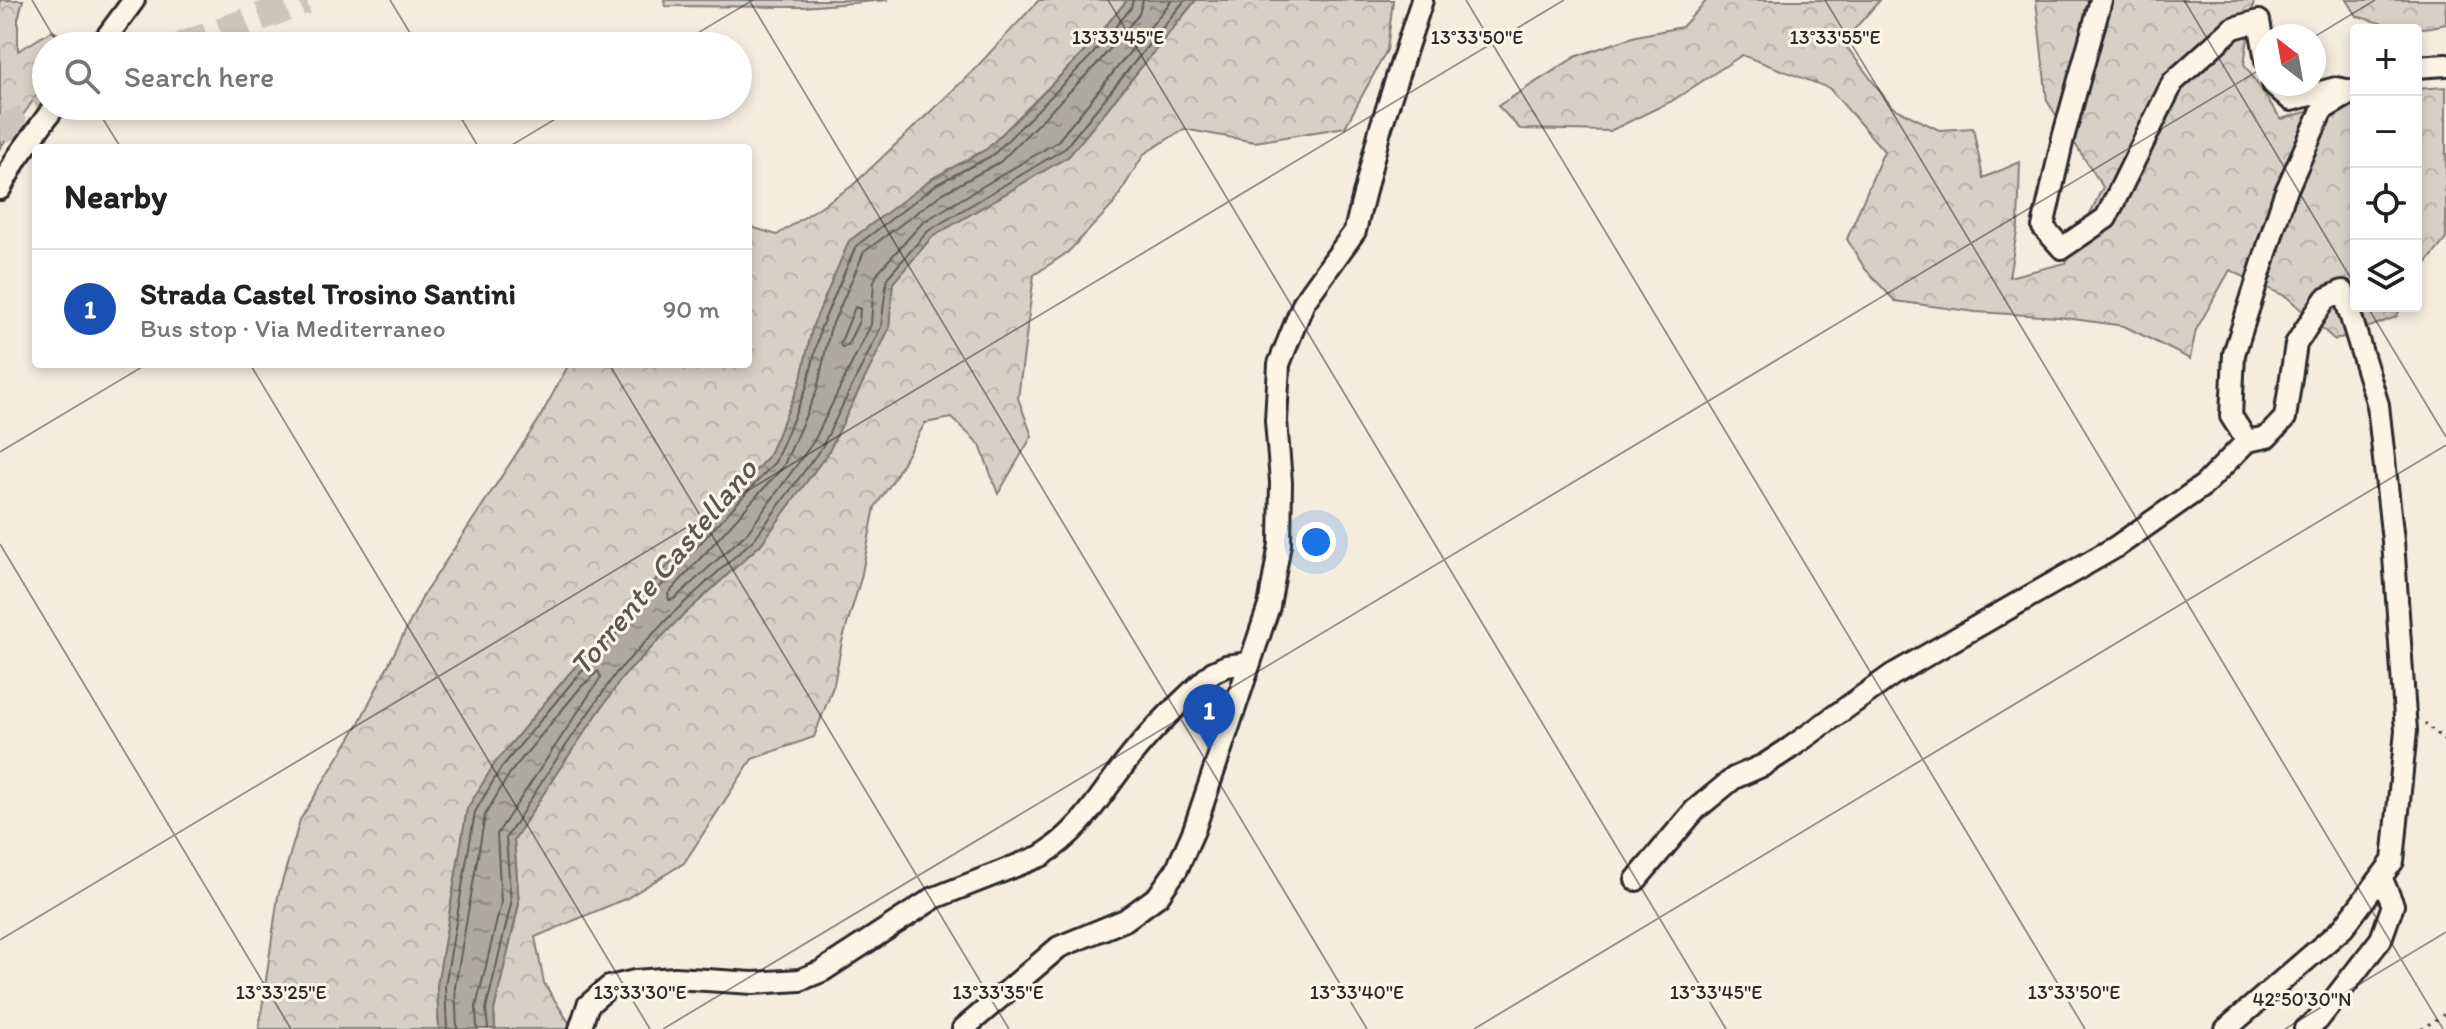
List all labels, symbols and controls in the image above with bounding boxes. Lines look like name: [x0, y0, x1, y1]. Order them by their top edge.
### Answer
north arrow: [2254, 24, 2326, 96]
map controls: [2350, 24, 2422, 312]
button: +: [2350, 24, 2422, 96]
text: 13°33'45"E: [1072, 25, 1164, 49]
text: 13°33'50"E: [1431, 25, 1523, 49]
text: 13°33'55"E: [1790, 25, 1880, 49]
search box: [32, 32, 752, 120]
icon: search: [60, 54, 104, 98]
text: Search here: [124, 58, 274, 95]
button: −: [2350, 96, 2422, 168]
button: locate: [2350, 168, 2422, 240]
text: Nearby: [64, 176, 167, 217]
button: layers: [2350, 240, 2422, 312]
text: Strada Castel Trosino Santini: [140, 275, 516, 312]
text: 1: [84, 293, 96, 325]
text: 90 m: [663, 293, 720, 325]
text: Bus stop · Via Mediterraneo: [140, 312, 446, 344]
water label: Torrente Castellano: [561, 449, 766, 683]
your location: [1296, 522, 1336, 562]
pin: 1: [1183, 684, 1235, 750]
text: 13°33'25"E: [236, 980, 326, 1004]
text: 13°33'30"E: [593, 980, 687, 1004]
text: 13°33'35"E: [952, 980, 1044, 1004]
text: 13°33'40"E: [1310, 980, 1404, 1004]
text: 13°33'45"E: [1670, 980, 1762, 1004]
text: 13°33'50"E: [2028, 980, 2120, 1004]
text: 42°50'30"N: [2253, 987, 2352, 1011]

